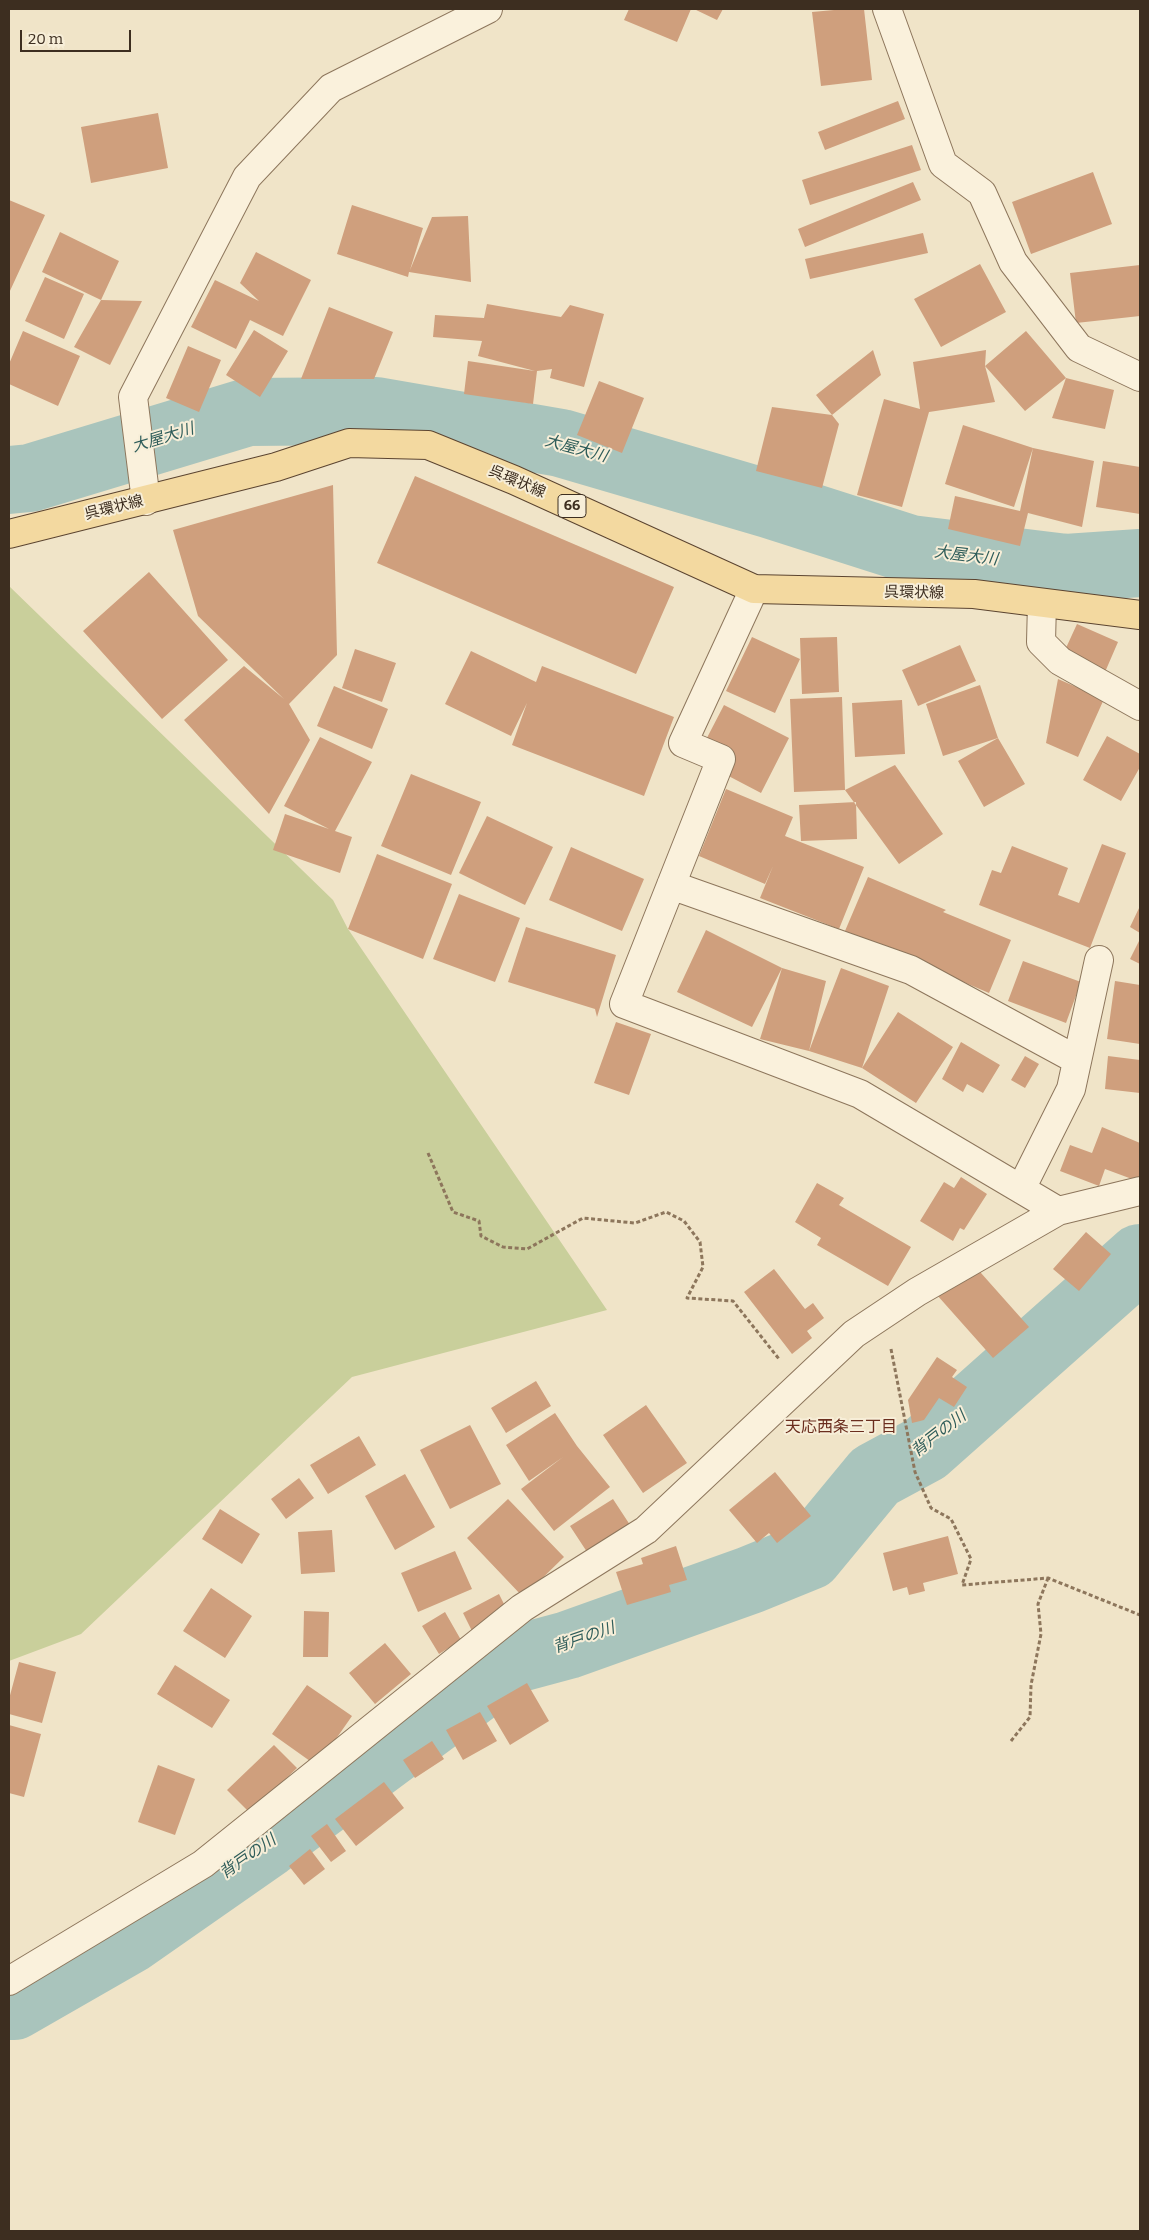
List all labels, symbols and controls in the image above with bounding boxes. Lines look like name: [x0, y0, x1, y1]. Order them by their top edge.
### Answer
scale bar: [22, 20, 134, 52]
text: 20 m: [28, 30, 63, 48]
water label: 大屋大川: [130, 419, 196, 457]
water label: 大屋大川: [543, 431, 609, 467]
street label: 呉環状線: [486, 462, 548, 502]
street label: 呉環状線: [83, 492, 145, 524]
road number: 66: [558, 494, 586, 518]
water label: 大屋大川: [933, 543, 999, 569]
street label: 呉環状線: [884, 583, 944, 603]
water label: 背戸の川: [908, 1407, 970, 1461]
district label: 天応西条三丁目: [785, 1418, 897, 1438]
water label: 背戸の川: [551, 1619, 617, 1657]
water label: 背戸の川: [216, 1831, 280, 1883]

